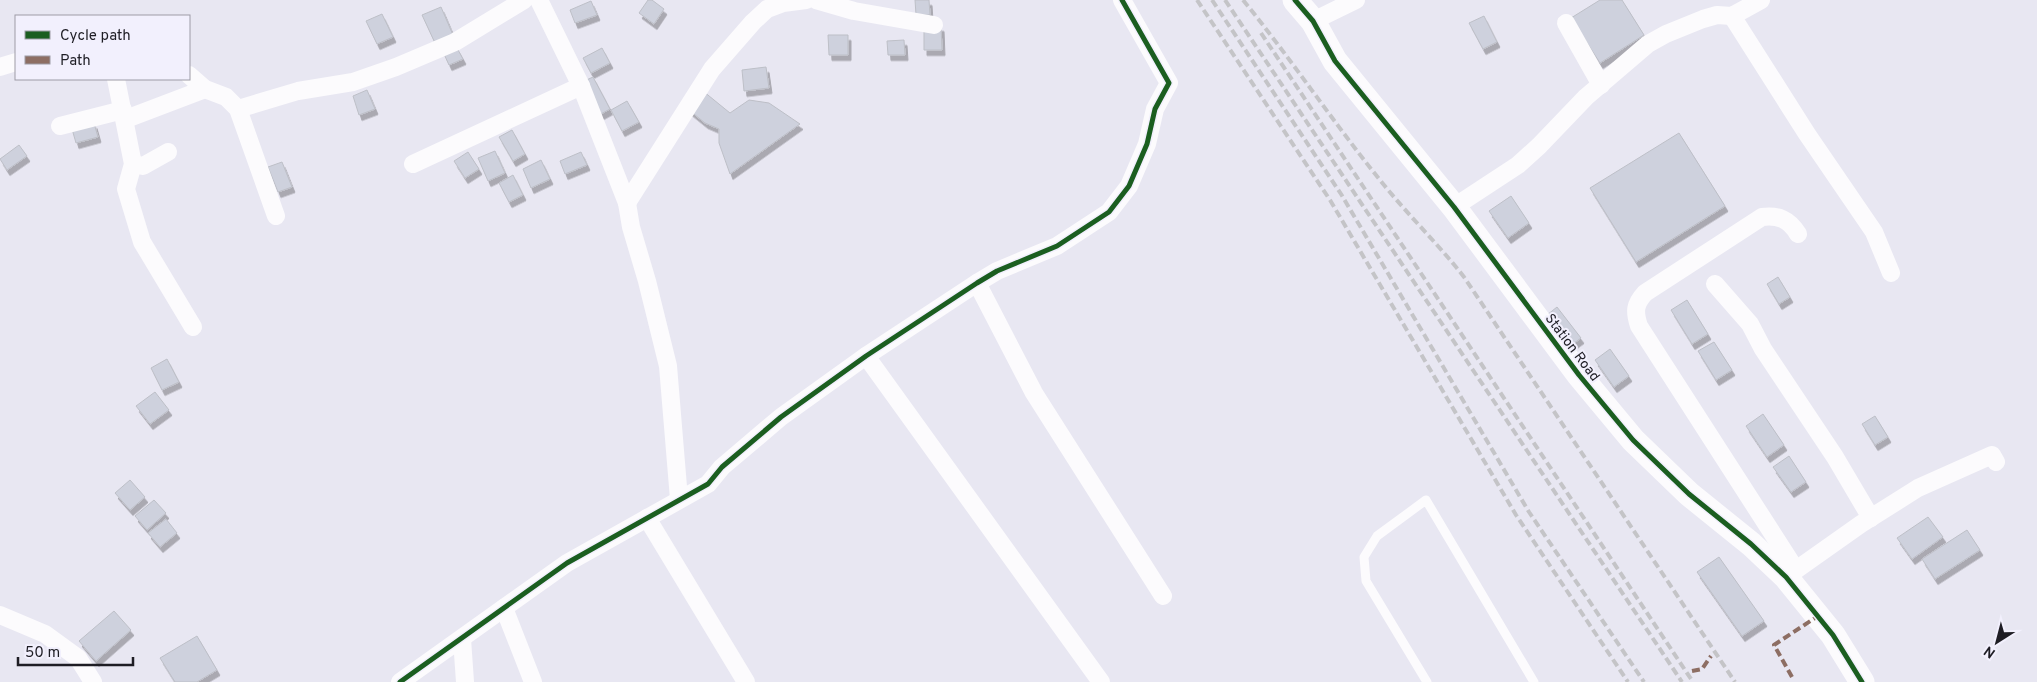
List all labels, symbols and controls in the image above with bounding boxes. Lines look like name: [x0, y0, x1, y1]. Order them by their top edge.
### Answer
legend: [15, 15, 190, 80]
text: Cycle path: [60, 27, 131, 46]
text: Path: [60, 52, 91, 71]
street label: Station Road: [1541, 311, 1603, 385]
north arrow: [1972, 617, 2022, 667]
scale bar: [18, 634, 132, 666]
text: N: [1981, 641, 1999, 661]
text: 50 m: [25, 644, 60, 663]

